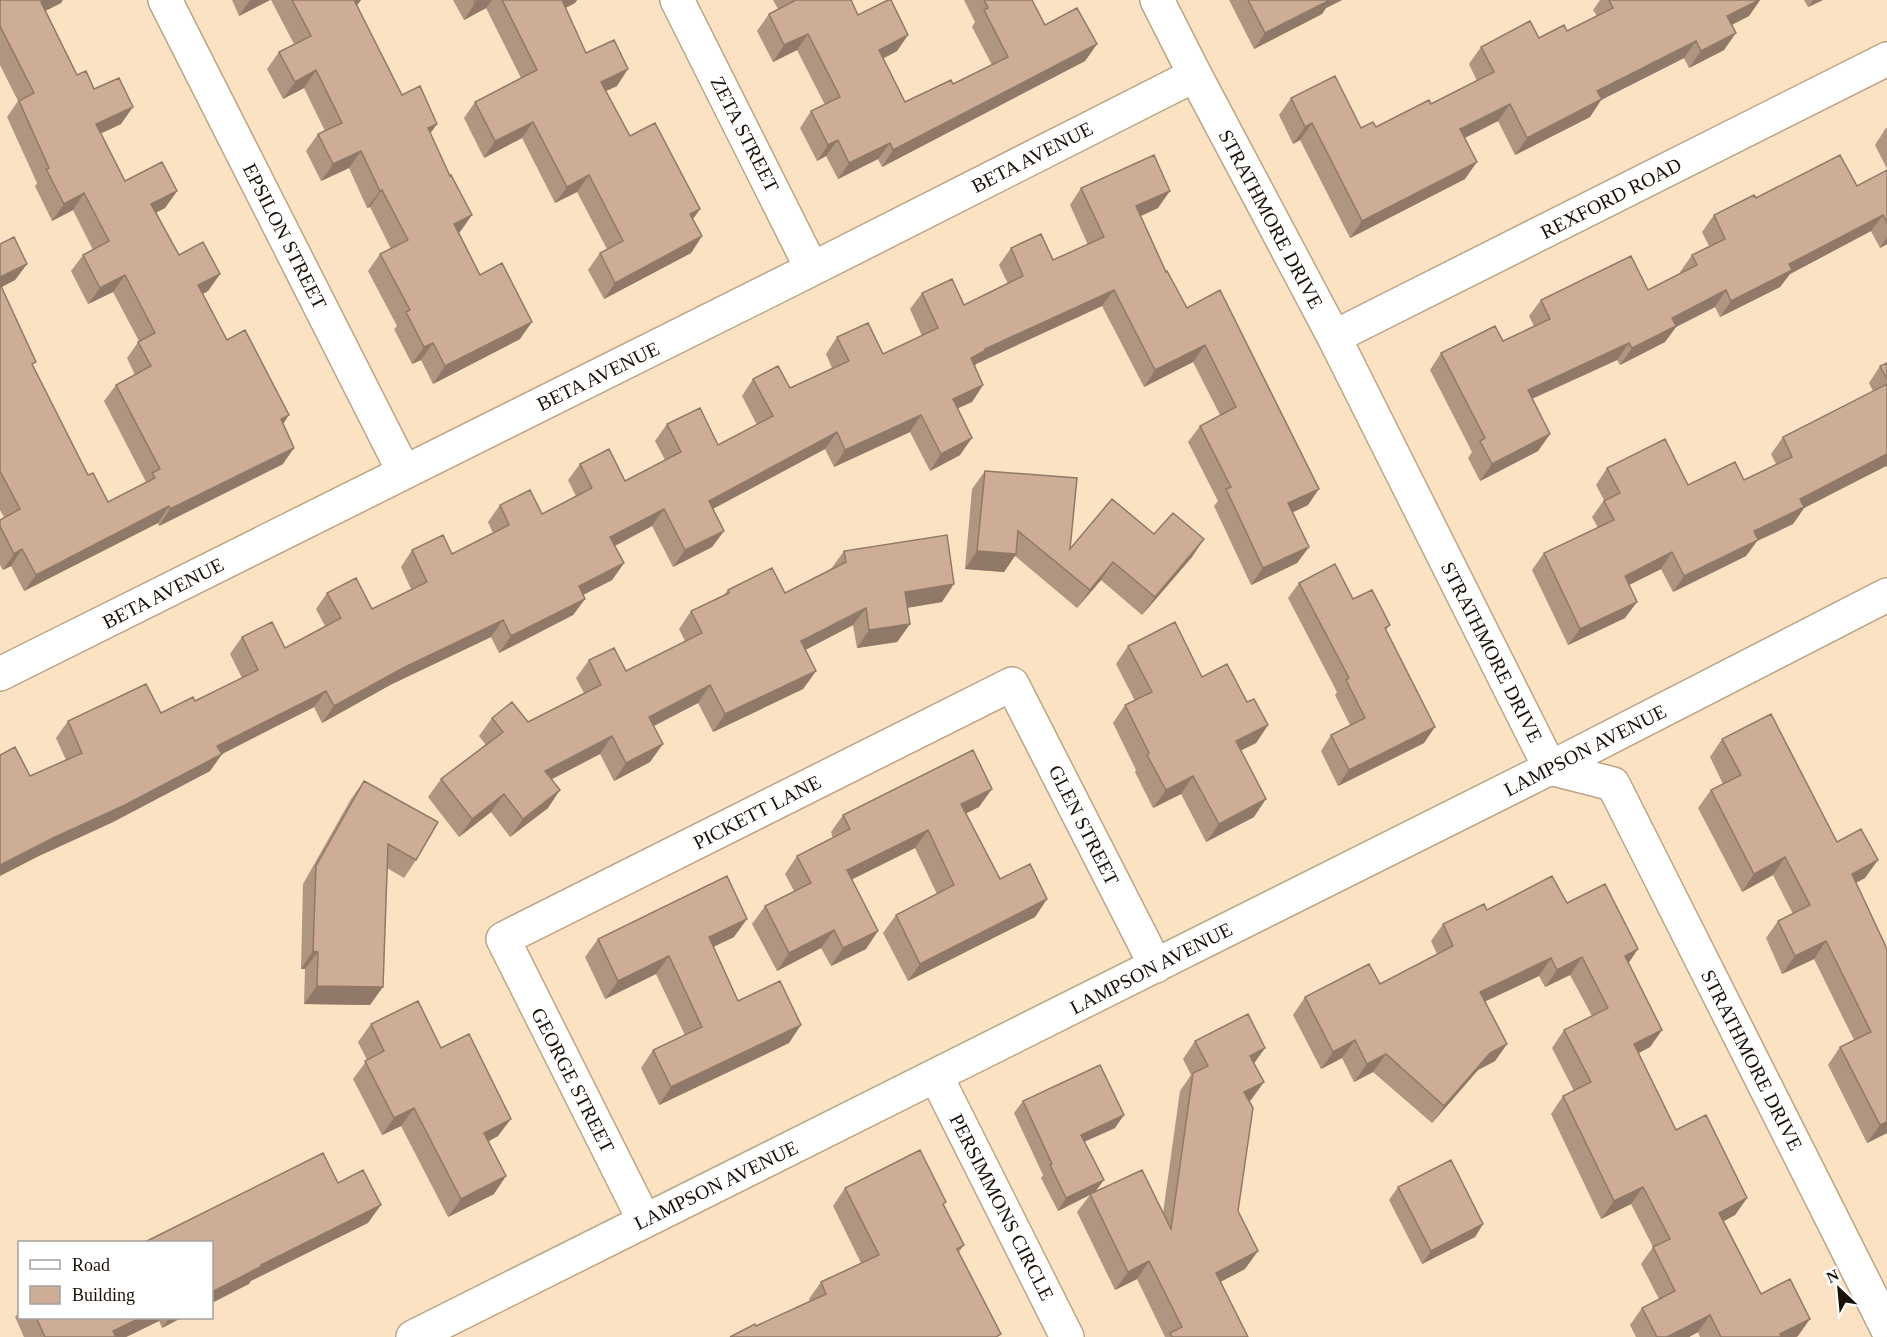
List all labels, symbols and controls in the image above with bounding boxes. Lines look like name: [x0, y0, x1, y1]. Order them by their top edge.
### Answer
street label: ZETA STREET: [706, 73, 784, 195]
street label: BETA AVENUE: [968, 117, 1096, 197]
street label: STRATHMORE DRIVE: [1214, 126, 1328, 312]
street label: REXFORD ROAD: [1537, 153, 1685, 243]
street label: EPSILON STREET: [239, 159, 331, 313]
street label: BETA AVENUE: [533, 337, 663, 415]
street label: BETA AVENUE: [99, 553, 227, 633]
street label: STRATHMORE DRIVE: [1437, 558, 1547, 746]
street label: LAMPSON AVENUE: [1500, 700, 1670, 800]
street label: GLEN STREET: [1044, 761, 1124, 889]
street label: PICKETT LANE: [690, 770, 824, 854]
street label: LAMPSON AVENUE: [1066, 918, 1236, 1018]
street label: STRATHMORE DRIVE: [1697, 966, 1807, 1154]
street label: GEORGE STREET: [527, 1004, 619, 1156]
street label: PERSIMMONS CIRCLE: [945, 1110, 1059, 1304]
street label: LAMPSON AVENUE: [631, 1136, 801, 1234]
legend: [18, 1241, 213, 1319]
text: Road: [72, 1255, 110, 1275]
north arrow: [1809, 1259, 1869, 1319]
text: N: [1824, 1266, 1842, 1286]
text: Building: [72, 1285, 135, 1305]

